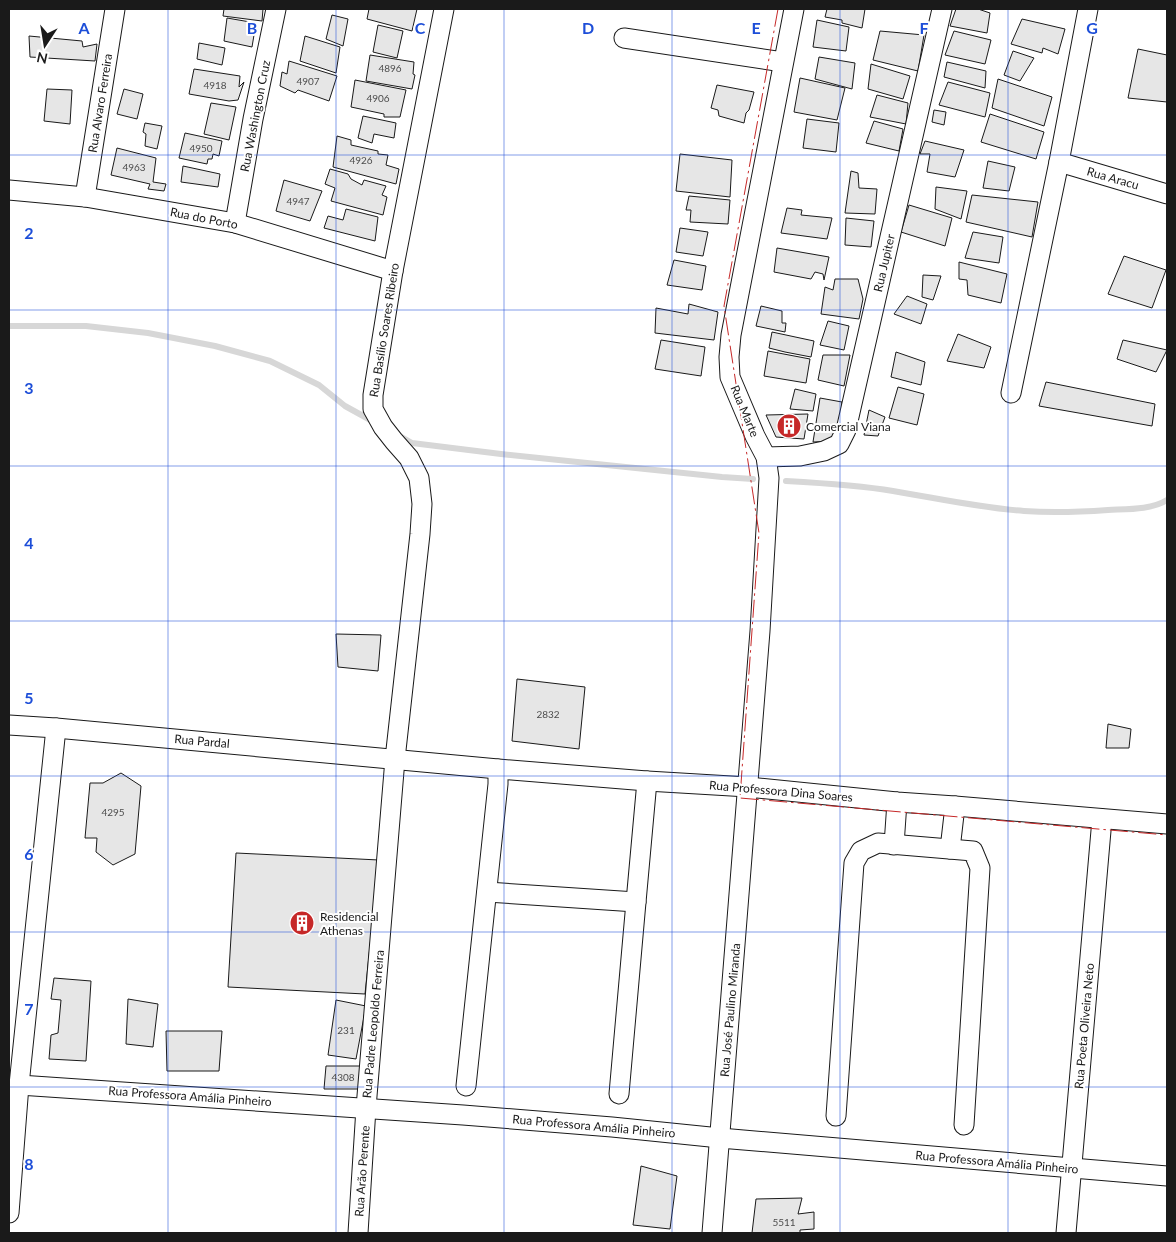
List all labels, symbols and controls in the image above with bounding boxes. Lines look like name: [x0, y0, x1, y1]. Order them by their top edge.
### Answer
text: A: [77, 18, 90, 37]
text: B: [247, 18, 257, 37]
text: C: [415, 18, 426, 37]
text: D: [582, 18, 594, 37]
text: E: [751, 18, 761, 37]
text: F: [919, 18, 929, 37]
text: G: [1086, 18, 1098, 37]
north arrow: [20, 20, 70, 70]
text: N: [35, 49, 49, 68]
street label: Rua Alvaro Ferreira: [85, 52, 115, 154]
street label: Rua Washington Cruz: [237, 58, 273, 173]
house number: 4896: [378, 62, 402, 74]
house number: 4907: [296, 75, 320, 87]
house number: 4918: [203, 79, 227, 91]
house number: 4906: [366, 92, 390, 104]
house number: 4950: [189, 142, 213, 154]
house number: 4926: [349, 154, 373, 166]
house number: 4963: [122, 161, 146, 173]
street label: Rua Aracu: [1085, 163, 1141, 193]
house number: 4947: [286, 195, 310, 207]
street label: Rua do Porto: [169, 204, 239, 232]
text: 2: [24, 223, 34, 242]
street label: Rua Jupiter: [870, 232, 898, 293]
street label: Rua Basílio Soares Ribeiro: [366, 262, 402, 398]
text: 3: [24, 378, 34, 397]
street label: Rua Marte: [727, 383, 763, 439]
building icon: Comercial Viana: [776, 413, 802, 439]
place label: Comercial Viana: [806, 419, 891, 434]
text: 4: [24, 533, 34, 552]
text: 5: [24, 688, 34, 707]
house number: 2832: [536, 708, 560, 720]
street label: Rua Pardal: [174, 731, 230, 751]
street label: Rua Professora Dina Soares: [708, 777, 854, 805]
house number: 4295: [101, 806, 125, 818]
text: 6: [24, 844, 34, 863]
place label: Residencial Athenas: [320, 909, 379, 938]
building icon: Residencial Athenas: [289, 910, 315, 936]
street label: Rua José Paulino Miranda: [717, 942, 743, 1078]
street label: Rua Padre Leopoldo Ferreira: [359, 949, 387, 1099]
street label: Rua Poeta Oliveira Neto: [1071, 962, 1097, 1090]
text: 7: [24, 999, 34, 1018]
house number: 231: [337, 1024, 355, 1036]
house number: 4308: [331, 1071, 355, 1083]
street label: Rua Professora Amália Pinheiro: [108, 1083, 272, 1109]
street label: Rua Professora Amália Pinheiro: [512, 1111, 676, 1141]
street label: Rua Arão Perente: [351, 1125, 373, 1217]
street label: Rua Professora Amália Pinheiro: [915, 1147, 1079, 1177]
text: 8: [24, 1154, 34, 1173]
house number: 5511: [772, 1216, 796, 1228]

